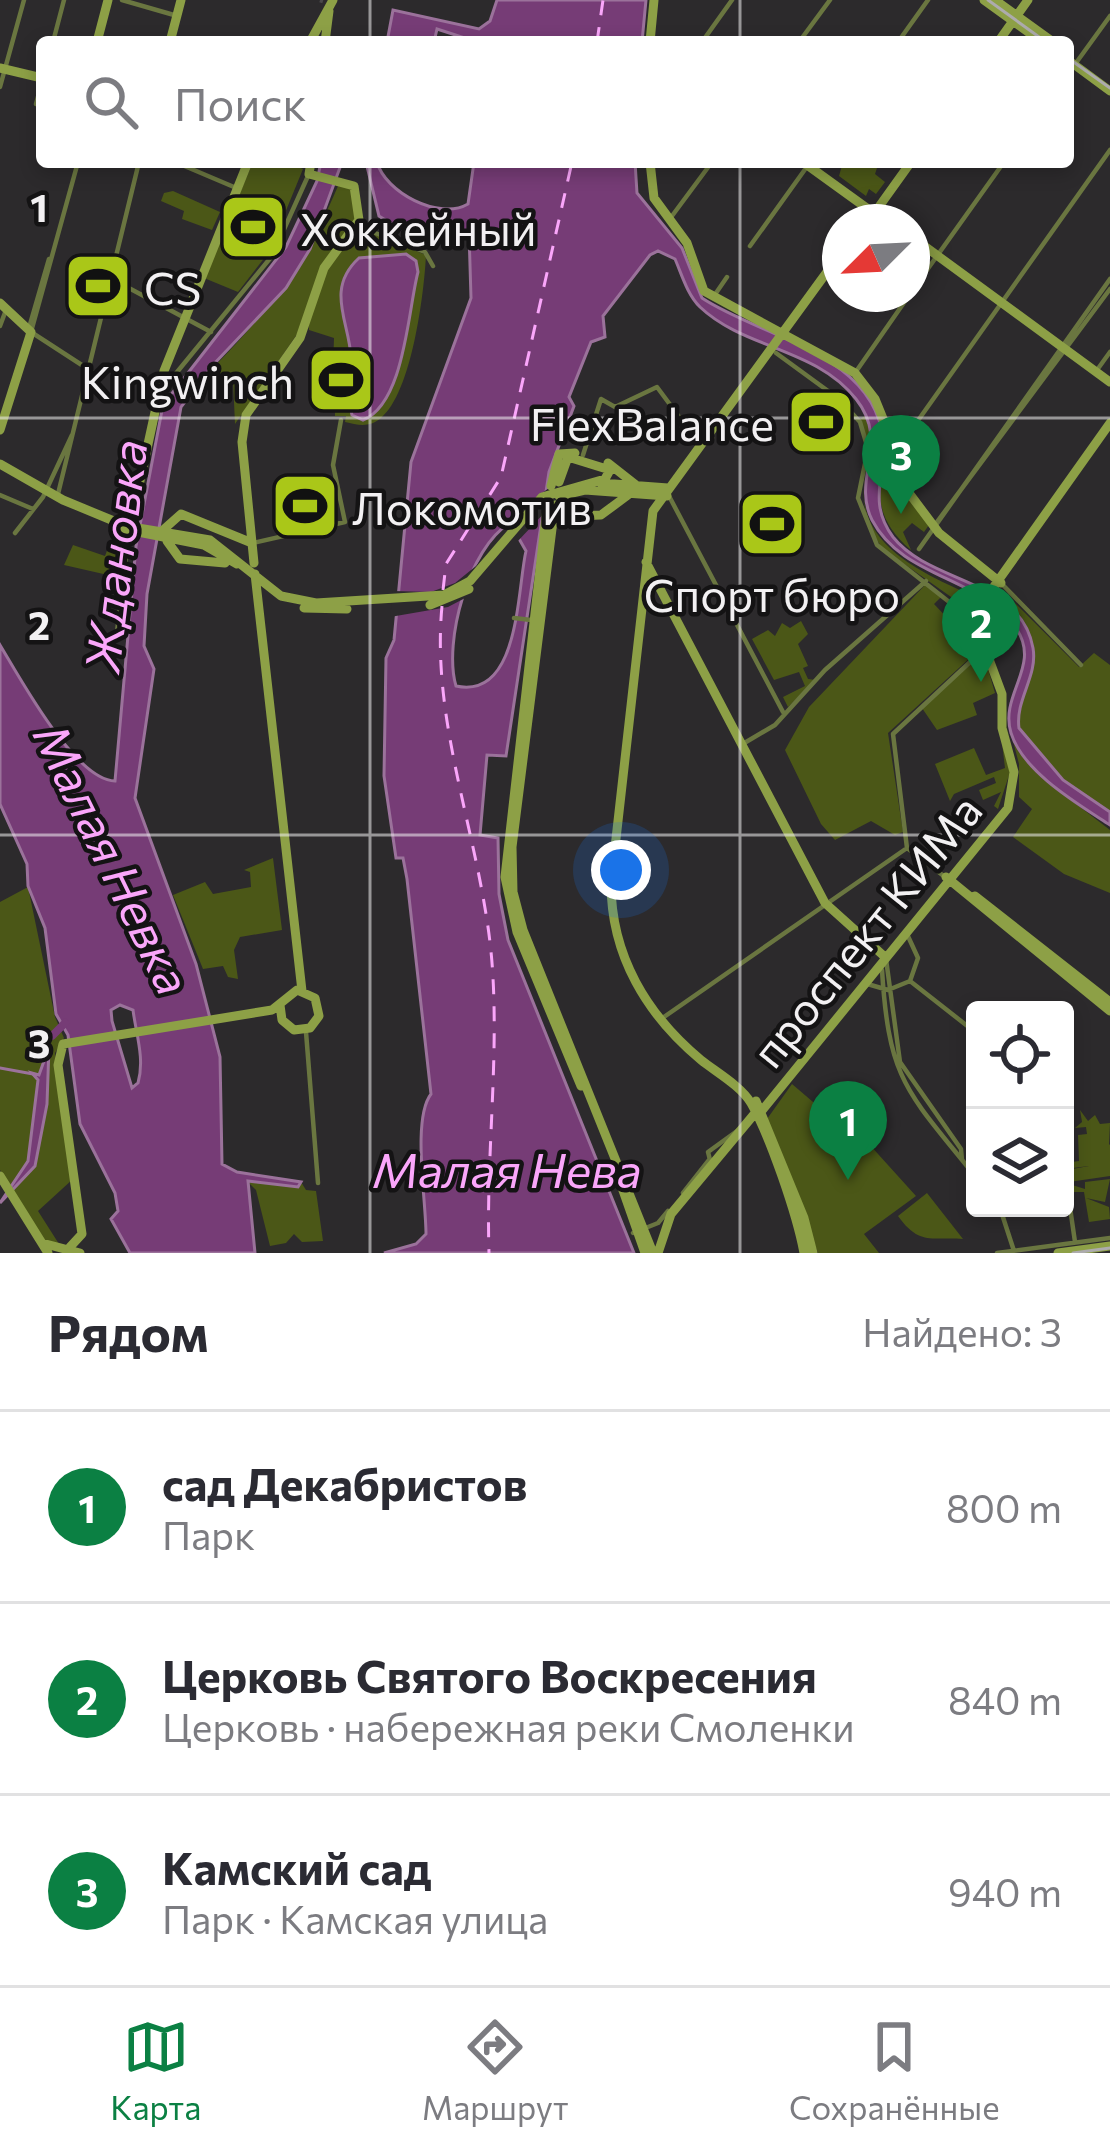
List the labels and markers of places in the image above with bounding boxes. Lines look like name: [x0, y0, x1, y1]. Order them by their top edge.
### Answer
sports icon: Хоккейный: [218, 192, 288, 262]
place label: Хоккейный: [300, 200, 537, 255]
sports icon: CS: [63, 251, 133, 321]
place label: CS: [144, 259, 201, 314]
sports icon: Kingwinch: [306, 345, 376, 415]
place label: Kingwinch: [81, 353, 294, 408]
sports icon: FlexBalance: [786, 387, 856, 457]
place label: FlexBalance: [530, 395, 774, 450]
pin: 3: [862, 415, 940, 514]
sports icon: Локомотив: [270, 471, 340, 541]
place label: Локомотив: [352, 479, 592, 534]
sports icon: Спорт бюро: [737, 489, 807, 559]
place label: Спорт бюро: [644, 566, 900, 621]
pin: 2: [942, 583, 1020, 682]
pin: 1: [809, 1081, 887, 1180]

